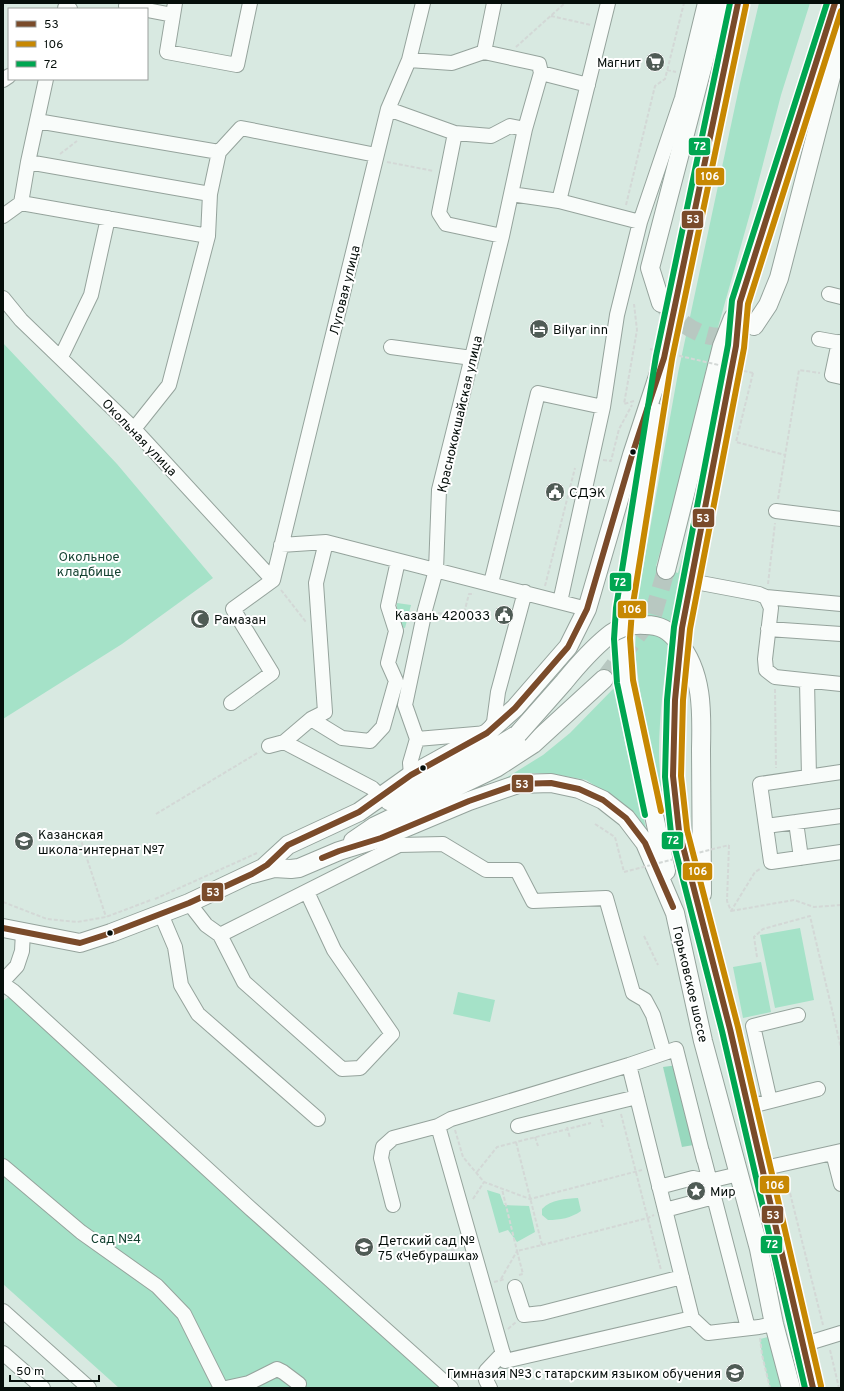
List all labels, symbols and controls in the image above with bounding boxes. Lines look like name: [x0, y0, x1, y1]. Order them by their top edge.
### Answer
legend: [8, 8, 148, 80]
text: 53: [44, 17, 59, 33]
text: 106: [44, 37, 63, 53]
supermarket icon: Магнит: [644, 51, 666, 73]
place label: Магнит: [597, 56, 641, 72]
text: 72: [44, 57, 57, 73]
line badge: 72: [688, 137, 711, 156]
text: 72: [694, 140, 706, 154]
line badge: 106: [695, 167, 725, 186]
text: 106: [701, 170, 719, 184]
line badge: 53: [681, 210, 704, 229]
text: 53: [686, 213, 700, 227]
street label: Луговая улица: [327, 244, 365, 337]
hotel icon: Bilyar inn: [528, 318, 550, 340]
place label: Bilyar inn: [553, 323, 608, 339]
street label: Краснококшайская улица: [435, 334, 487, 494]
street label: Окольная улица: [98, 396, 180, 480]
unlabelled marker: [628, 447, 638, 457]
public building icon: СДЭК: [544, 481, 566, 503]
place label: СДЭК: [569, 486, 606, 502]
line badge: 53: [692, 508, 715, 528]
text: 53: [696, 512, 710, 526]
park label: Окольное кладбище: [57, 550, 121, 581]
line badge: 72: [609, 572, 632, 592]
text: 72: [614, 576, 626, 590]
line badge: 106: [617, 600, 647, 619]
text: 106: [623, 603, 641, 617]
public building icon: Казань 420033: [493, 604, 515, 626]
mosque icon: Рамазан: [189, 608, 211, 630]
place label: Казань 420033: [395, 609, 490, 625]
place label: Рамазан: [214, 613, 266, 629]
unlabelled marker: [418, 763, 428, 773]
line badge: 53: [511, 774, 534, 793]
text: 53: [515, 778, 529, 792]
place label: Казанская школа-интернат №7: [38, 828, 165, 859]
school or university icon: Казанская школа-интернат №7: [13, 830, 35, 852]
line badge: 72: [661, 831, 684, 850]
text: 72: [667, 834, 679, 848]
line badge: 106: [682, 862, 713, 881]
text: 106: [689, 865, 707, 879]
line badge: 53: [201, 882, 224, 902]
text: 53: [206, 886, 220, 900]
street label: Горьковское шоссе: [668, 925, 710, 1044]
unlabelled marker: [105, 928, 115, 938]
line badge: 106: [759, 1175, 790, 1194]
text: 106: [766, 1179, 784, 1193]
place icon: Мир: [685, 1180, 707, 1202]
place label: Мир: [710, 1185, 735, 1201]
line badge: 53: [761, 1205, 784, 1224]
text: 53: [766, 1209, 780, 1223]
park label: Сад №4: [91, 1232, 141, 1248]
place label: Детский сад № 75 «Чебурашка»: [378, 1234, 479, 1265]
line badge: 72: [760, 1235, 783, 1254]
school or university icon: Детский сад № 75 «Чебурашка»: [353, 1236, 375, 1258]
text: 72: [766, 1238, 778, 1252]
scale bar: [10, 1357, 99, 1383]
school or university icon: Гимназия №3 с татарским языком обучения: [724, 1362, 746, 1384]
text: 50 m: [16, 1364, 44, 1380]
place label: Гимназия №3 с татарским языком обучения: [447, 1367, 721, 1383]

